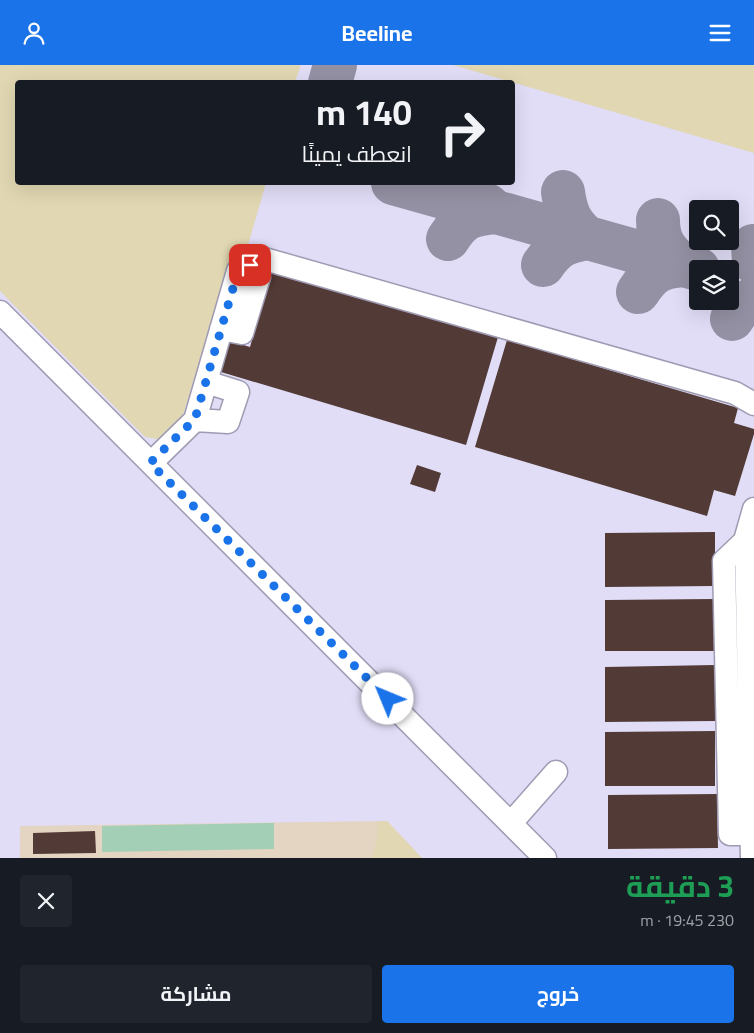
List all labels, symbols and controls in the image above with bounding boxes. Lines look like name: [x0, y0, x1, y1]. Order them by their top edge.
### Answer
text: Beeline: [341, 12, 413, 54]
icon: person: [20, 19, 48, 47]
icon: menu: [706, 19, 734, 47]
text: 140 m: [316, 79, 412, 145]
icon: right: [430, 100, 495, 165]
text: انعطف يمينًا: [302, 133, 412, 175]
map controls: [689, 200, 739, 310]
button: search: [689, 200, 739, 250]
pin: [229, 244, 271, 286]
icon: arrive: [236, 251, 264, 279]
button: layers: [689, 260, 739, 310]
position arrow: [361, 672, 413, 724]
text: 3 دقيقة: [626, 858, 734, 914]
button: close: [20, 875, 72, 927]
text: 230 m · 19:45: [640, 905, 734, 935]
button: مشاركة: [20, 965, 372, 1023]
button: خروج: [382, 965, 734, 1023]

